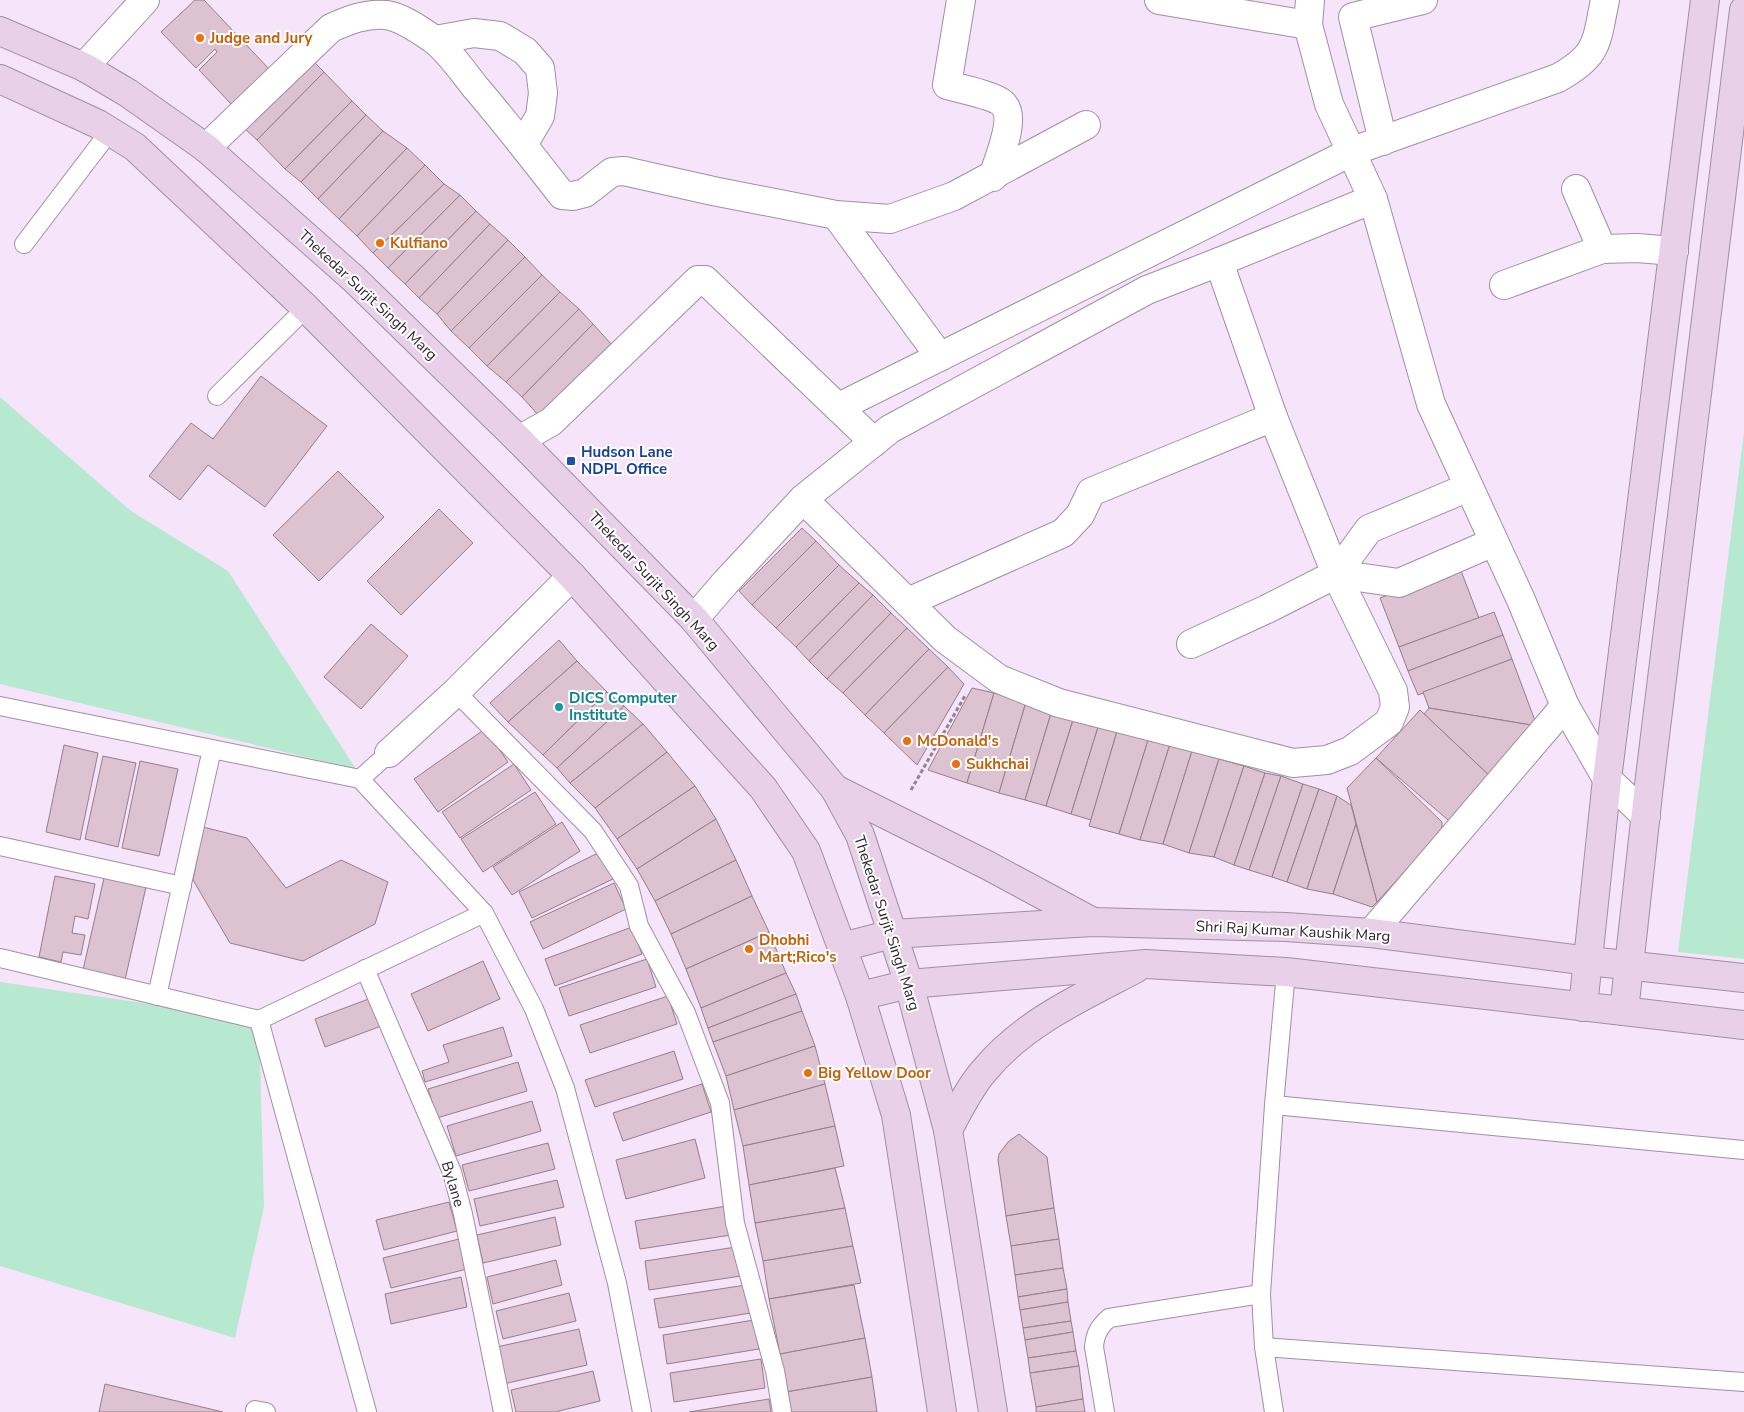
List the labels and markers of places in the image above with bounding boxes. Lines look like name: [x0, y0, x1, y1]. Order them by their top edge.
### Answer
place label: Judge and Jury: [209, 28, 313, 48]
marker: Judge and Jury: [194, 32, 206, 44]
place label: Kulfiano: [390, 233, 448, 253]
marker: Kulfiano: [374, 237, 386, 249]
place label: Hudson Lane NDPL Office: [581, 442, 673, 479]
marker: Hudson Lane NDPL Office: [565, 455, 577, 467]
place label: DICS Computer Institute: [569, 688, 677, 725]
marker: DICS Computer Institute: [553, 701, 565, 713]
place label: McDonald's: [917, 731, 999, 751]
marker: McDonald's: [901, 735, 913, 747]
place label: Sukhchai: [966, 754, 1029, 774]
marker: Sukhchai: [950, 758, 962, 770]
place label: Dhobhi Mart;Rico's: [759, 930, 837, 967]
marker: Dhobhi Mart;Rico's: [743, 943, 755, 955]
place label: Big Yellow Door: [818, 1063, 931, 1083]
marker: Big Yellow Door: [802, 1067, 814, 1079]

